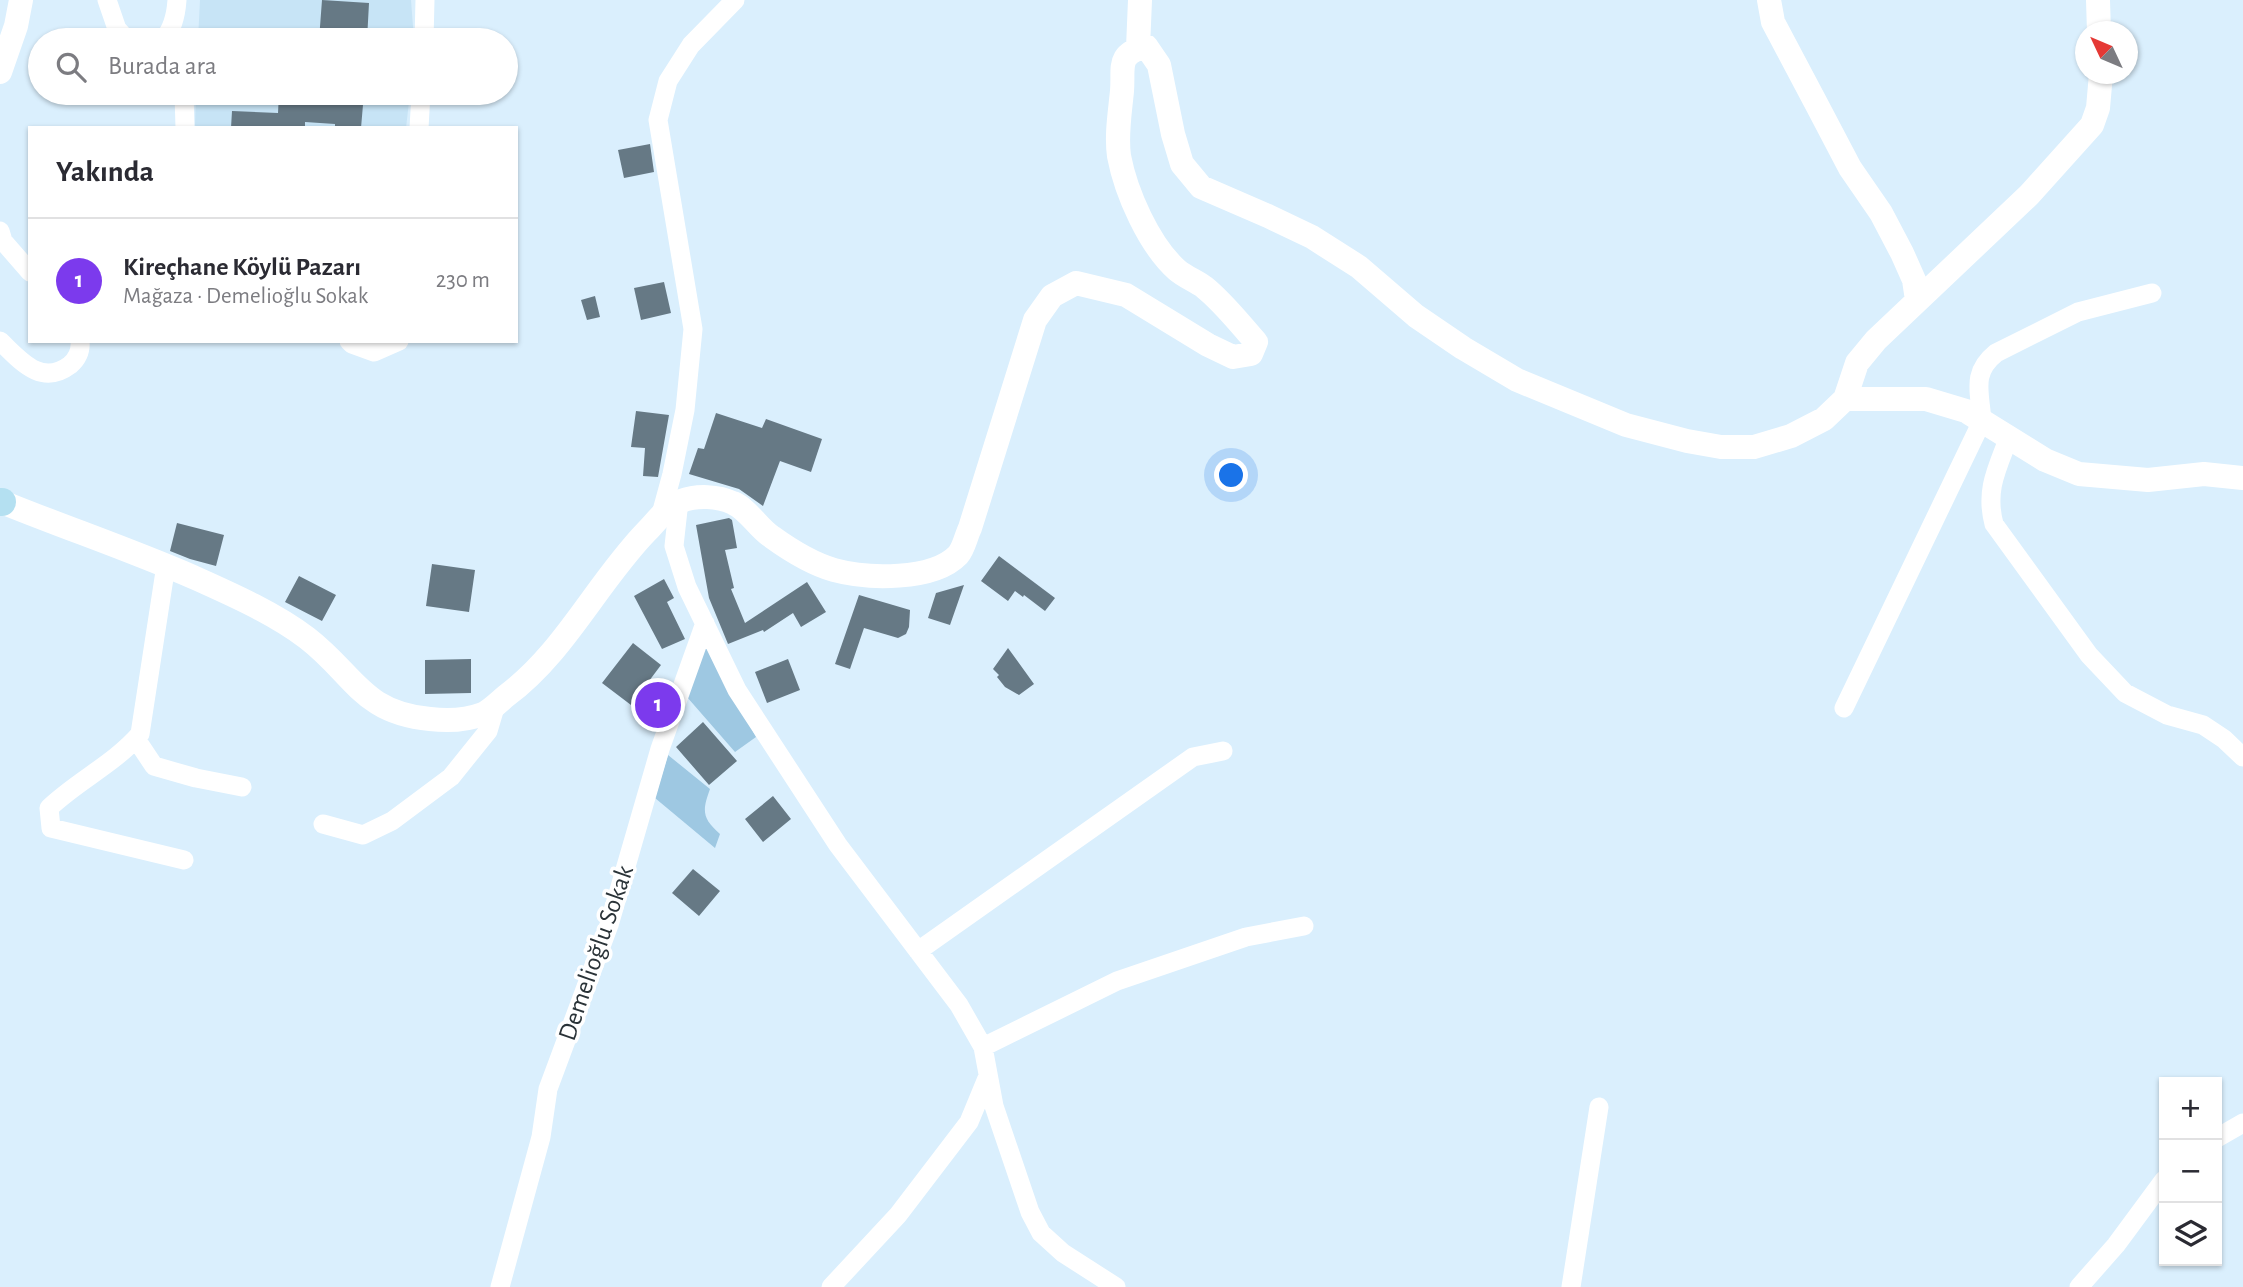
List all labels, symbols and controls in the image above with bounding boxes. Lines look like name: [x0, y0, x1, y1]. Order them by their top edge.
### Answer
north arrow: [2075, 21, 2138, 84]
search box: [28, 28, 518, 105]
icon: search: [52, 48, 90, 86]
text: Burada ara: [108, 53, 217, 79]
text: Yakında: [56, 157, 154, 187]
text: Kireçhane Köylü Pazarı: [123, 254, 361, 280]
text: 1: [75, 269, 83, 292]
text: 230 m: [436, 269, 490, 292]
text: Mağaza · Demelioğlu Sokak: [123, 285, 368, 308]
your location: [1214, 458, 1248, 492]
pin: 1: [635, 679, 681, 731]
street label: Demelioğlu Sokak: [554, 862, 638, 1044]
map controls: [2159, 1077, 2222, 1266]
button: +: [2159, 1077, 2222, 1140]
button: −: [2159, 1140, 2222, 1203]
button: layers: [2159, 1203, 2222, 1266]

